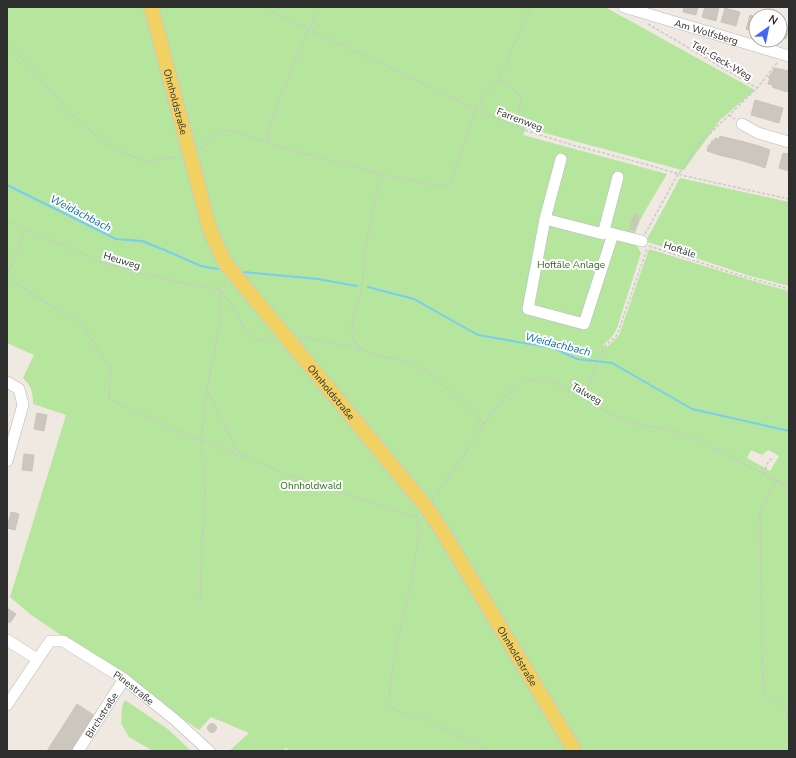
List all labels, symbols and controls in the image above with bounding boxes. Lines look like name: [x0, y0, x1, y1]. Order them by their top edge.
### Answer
north arrow: [748, 8, 788, 48]
text: N: [766, 12, 781, 29]
street label: Am Wolfsberg: [673, 16, 740, 49]
street label: Tell-Geck-Weg: [689, 38, 755, 84]
street label: Ohnholdstraße: [160, 68, 191, 136]
street label: Farrenweg: [495, 105, 545, 135]
water label: Weidachbach: [47, 192, 114, 235]
street label: Hoftäle: [662, 238, 698, 262]
street label: Heuweg: [101, 249, 142, 273]
park label: Hoftäle Anlage: [537, 258, 605, 272]
water label: Weidachbach: [524, 329, 592, 360]
street label: Ohnholdstraße: [304, 362, 358, 423]
street label: Talweg: [569, 380, 604, 408]
park label: Ohnholdwald: [280, 479, 342, 493]
street label: Ohnholdstraße: [493, 624, 540, 689]
street label: Pinestraße: [110, 668, 157, 708]
street label: Birchstraße: [82, 690, 122, 741]

